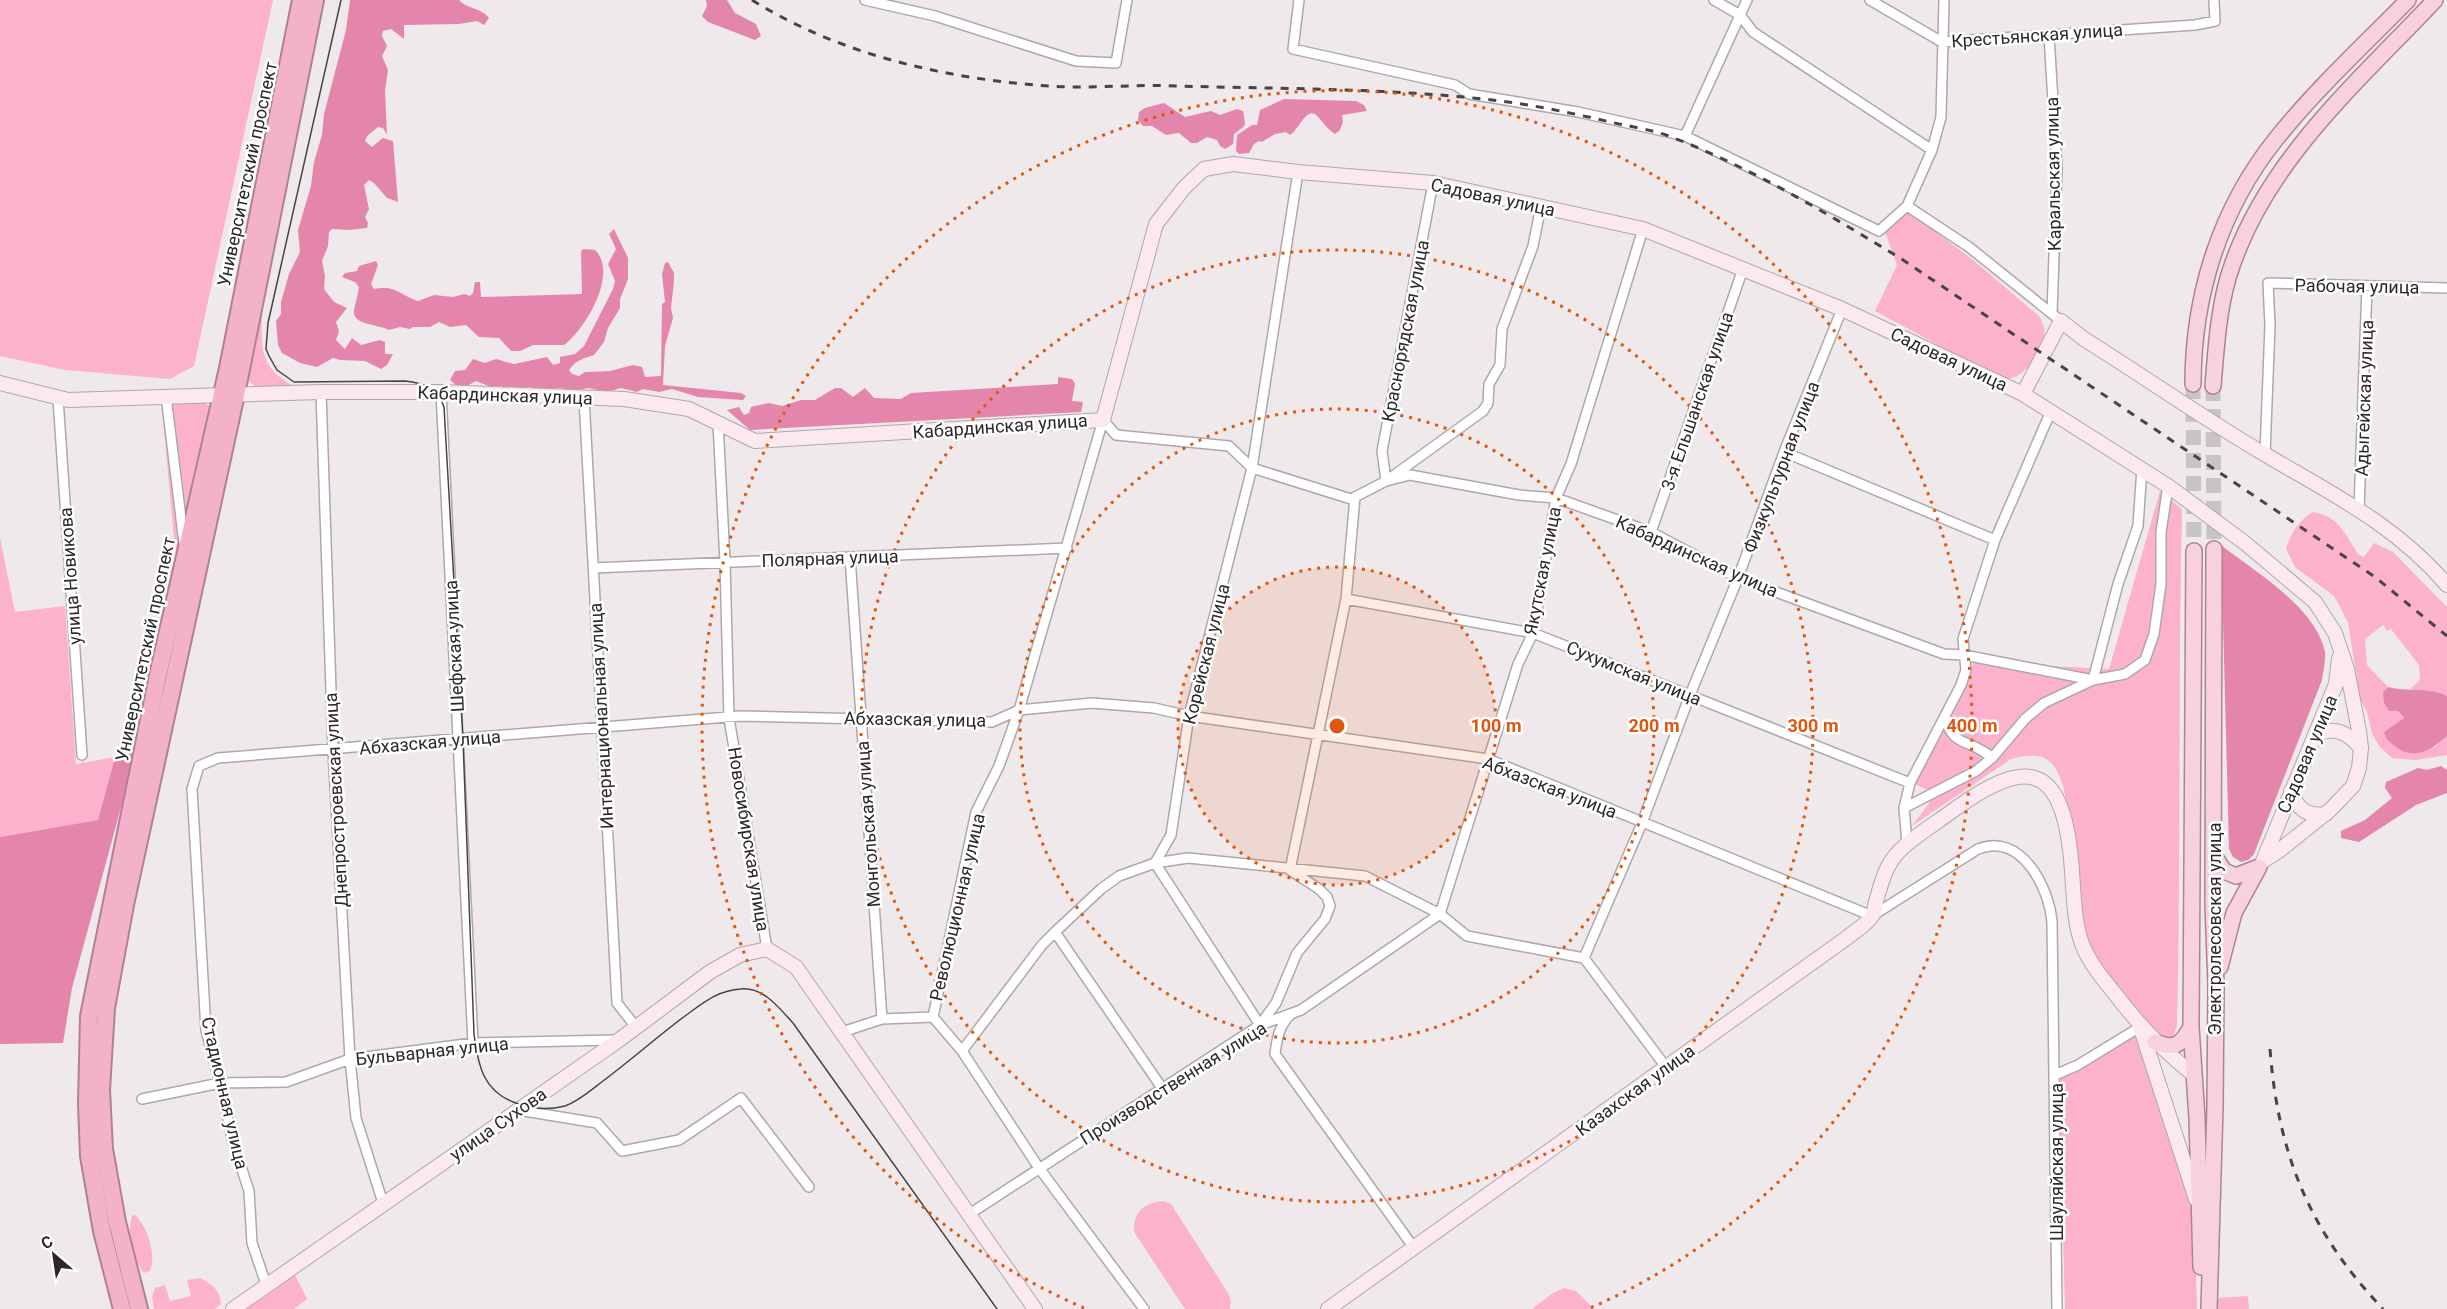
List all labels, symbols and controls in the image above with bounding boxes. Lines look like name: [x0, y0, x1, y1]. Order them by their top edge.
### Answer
street label: Крестьянская улица: [1951, 19, 2123, 51]
street label: Университетский проспект: [213, 59, 281, 288]
street label: Каральская улица: [2041, 97, 2065, 251]
street label: Садовая улица: [1429, 174, 1557, 220]
street label: Краснорядская улица: [1377, 238, 1433, 424]
street label: Рабочая улица: [2295, 274, 2419, 298]
street label: 3-я Ельшанская улица: [1657, 309, 1737, 493]
street label: Адыгейская улица: [2351, 319, 2377, 477]
street label: Садовая улица: [1887, 323, 2011, 395]
street label: Физкультурная улица: [1739, 378, 1823, 556]
street label: Кабардинская улица: [417, 381, 593, 409]
street label: Кабардинская улица: [912, 409, 1088, 443]
street label: Якутская улица: [1519, 505, 1565, 637]
street label: улица Новикова: [55, 507, 85, 645]
street label: Кабардинская улица: [1613, 511, 1781, 601]
street label: Университетский проспект: [111, 534, 179, 763]
street label: Полярная улица: [761, 545, 899, 571]
street label: Шефская улица: [440, 579, 468, 713]
street label: Корейская улица: [1178, 581, 1234, 727]
street label: Интернациональная улица: [585, 602, 617, 830]
street label: Сухумская улица: [1563, 636, 1705, 710]
street label: Днепростроевская улица: [320, 692, 352, 908]
street label: Садовая улица: [2273, 692, 2341, 816]
street label: Абхазская улица: [844, 707, 986, 731]
text: 100 m: [1470, 715, 1522, 736]
text: 200 m: [1628, 715, 1680, 736]
text: 300 m: [1787, 715, 1839, 736]
text: 400 m: [1946, 715, 1998, 736]
centre of rings: [1327, 716, 1347, 736]
street label: Абхазская улица: [358, 725, 502, 759]
street label: Монгольская улица: [852, 740, 884, 908]
street label: Новосибирская улица: [724, 745, 774, 933]
street label: Абхазская улица: [1480, 752, 1620, 822]
street label: Революционная улица: [925, 811, 989, 1003]
street label: Электролесовская улица: [2204, 822, 2225, 1036]
street label: Стадионная улица: [197, 1015, 253, 1171]
street label: Производственная улица: [1076, 1017, 1270, 1149]
street label: Бульварная улица: [354, 1033, 510, 1069]
street label: Казахская улица: [1571, 1040, 1699, 1140]
street label: улица Сухова: [446, 1083, 550, 1165]
street label: Шауляйская улица: [2046, 1083, 2067, 1241]
north arrow: [24, 1225, 84, 1285]
text: С: [38, 1231, 56, 1253]

